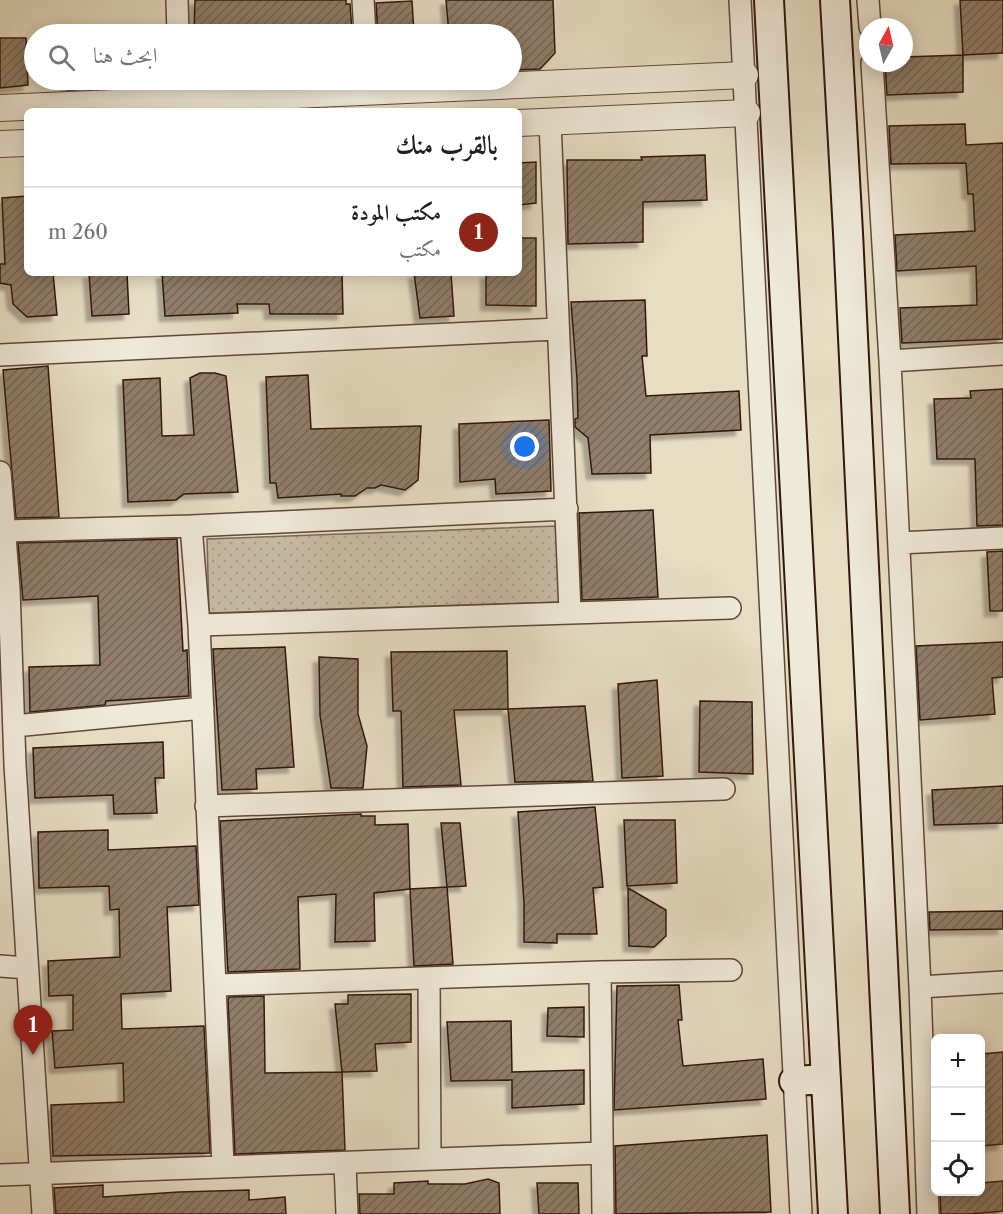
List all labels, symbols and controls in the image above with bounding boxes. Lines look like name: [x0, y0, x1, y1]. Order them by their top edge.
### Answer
north arrow: [859, 18, 913, 72]
search box: [24, 24, 522, 90]
icon: search: [45, 41, 78, 74]
text: ابحث هنا: [93, 42, 158, 69]
text: بالقرب منك: [395, 129, 498, 161]
text: مكتب المودة: [351, 199, 441, 226]
text: 260 m: [48, 220, 108, 244]
text: 1: [474, 220, 483, 244]
text: مكتب: [399, 237, 441, 261]
your location: [510, 432, 539, 461]
pin: 1: [14, 1006, 52, 1055]
map controls: [931, 1034, 985, 1196]
button: +: [931, 1034, 985, 1088]
button: −: [931, 1088, 985, 1142]
button: locate: [931, 1142, 985, 1196]

